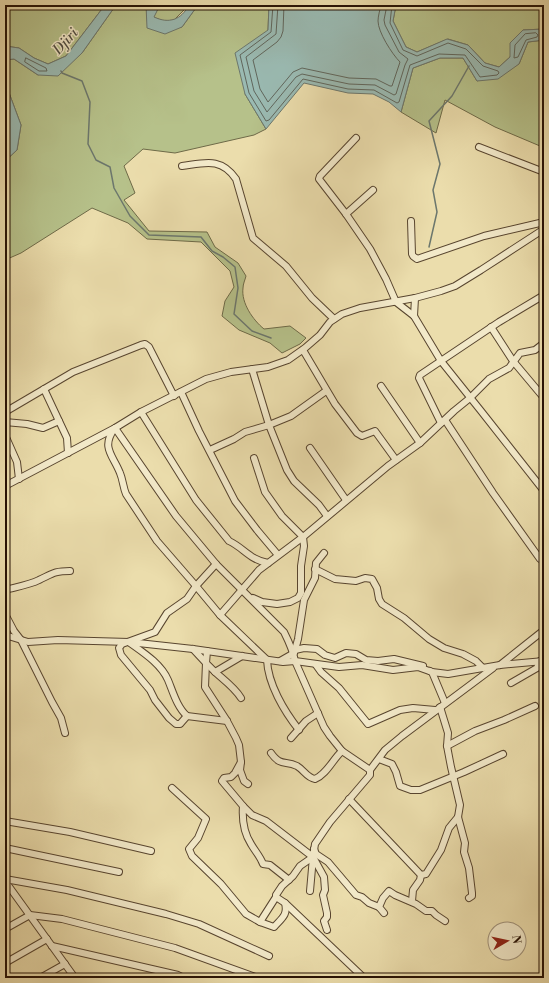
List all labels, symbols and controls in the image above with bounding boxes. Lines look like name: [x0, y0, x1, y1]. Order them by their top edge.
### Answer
water label: Djiri: [48, 24, 83, 59]
north arrow: [487, 921, 527, 961]
text: N: [508, 934, 524, 945]

